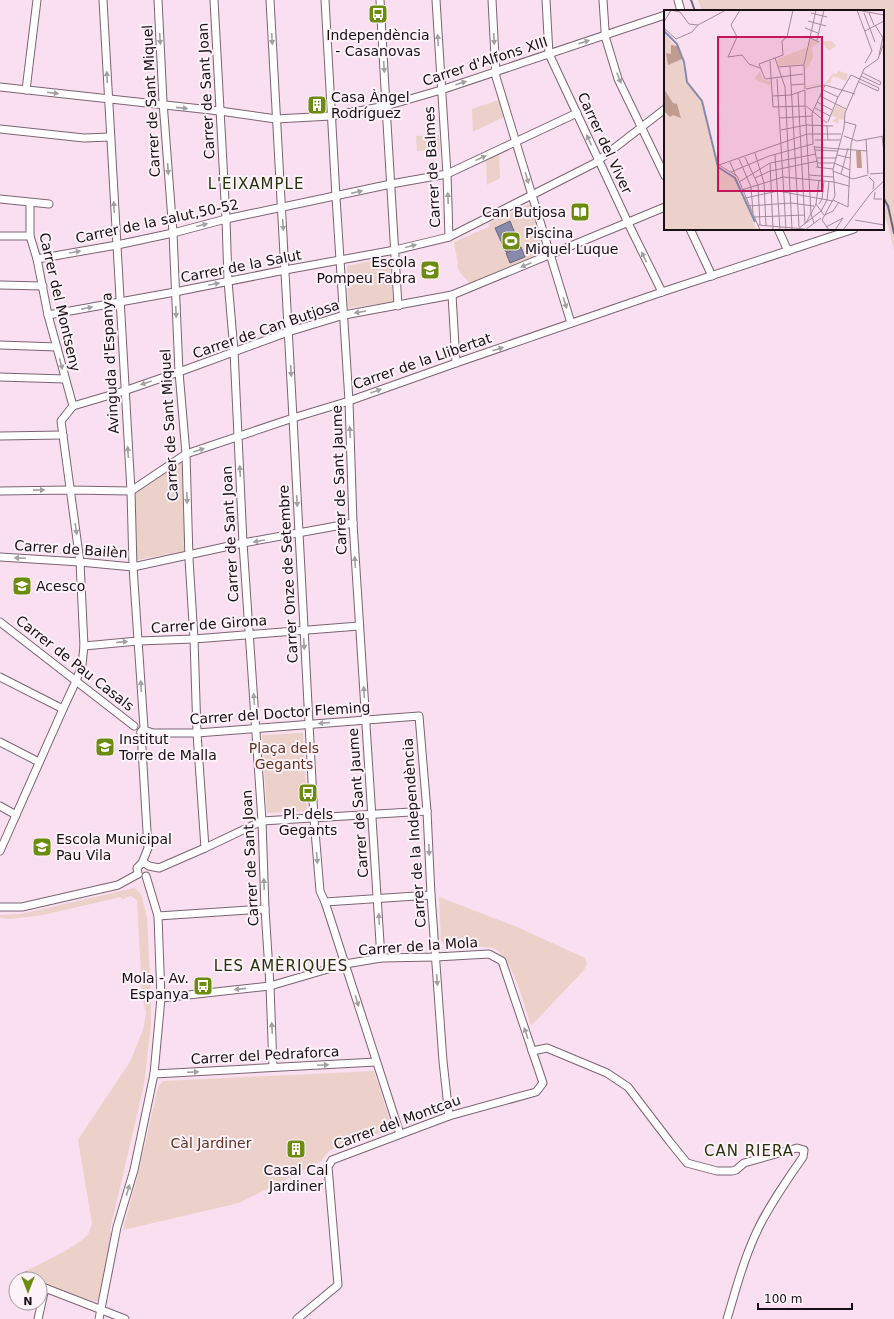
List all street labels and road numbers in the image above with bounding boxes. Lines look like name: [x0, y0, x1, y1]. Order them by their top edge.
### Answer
street label: Carrer de Sant Joan: [194, 22, 218, 160]
street label: Carrer de Sant Miquel: [139, 24, 163, 178]
street label: Carrer d'Alfons XIII: [421, 33, 549, 89]
street label: Carrer del Viver: [575, 90, 636, 196]
street label: Carrer de Balmes: [421, 106, 443, 228]
street label: Carrer de la salut,50-52: [74, 196, 240, 246]
street label: Carrer del Montseny: [36, 231, 84, 373]
street label: Carrer de la Salut: [179, 246, 303, 286]
street label: Avinguda d'Espanya: [98, 292, 122, 434]
street label: Carrer de Can Butjosa: [191, 296, 341, 362]
street label: Carrer de la Llibertat: [351, 330, 494, 392]
street label: Carrer de Sant Miquel: [157, 348, 181, 502]
street label: Carrer de Sant Jaume: [328, 405, 350, 555]
street label: Carrer de Sant Joan: [218, 465, 242, 603]
street label: Carrer Onze de Setembre: [275, 484, 301, 664]
street label: Carrer de Bailèn: [14, 537, 128, 561]
street label: Carrer de Pau Casals: [13, 612, 137, 714]
street label: Carrer de Girona: [150, 612, 268, 636]
street label: Carrer del Doctor Fleming: [189, 699, 371, 727]
street label: Carrer de Sant Jaume: [345, 728, 371, 878]
street label: Carrer de la Independència: [399, 737, 429, 929]
street label: Carrer de Sant Joan: [238, 789, 262, 927]
street label: Carrer de la Mola: [358, 934, 478, 958]
street label: Carrer del Pedraforca: [190, 1043, 340, 1067]
street label: Carrer del Montcau: [331, 1092, 463, 1152]

